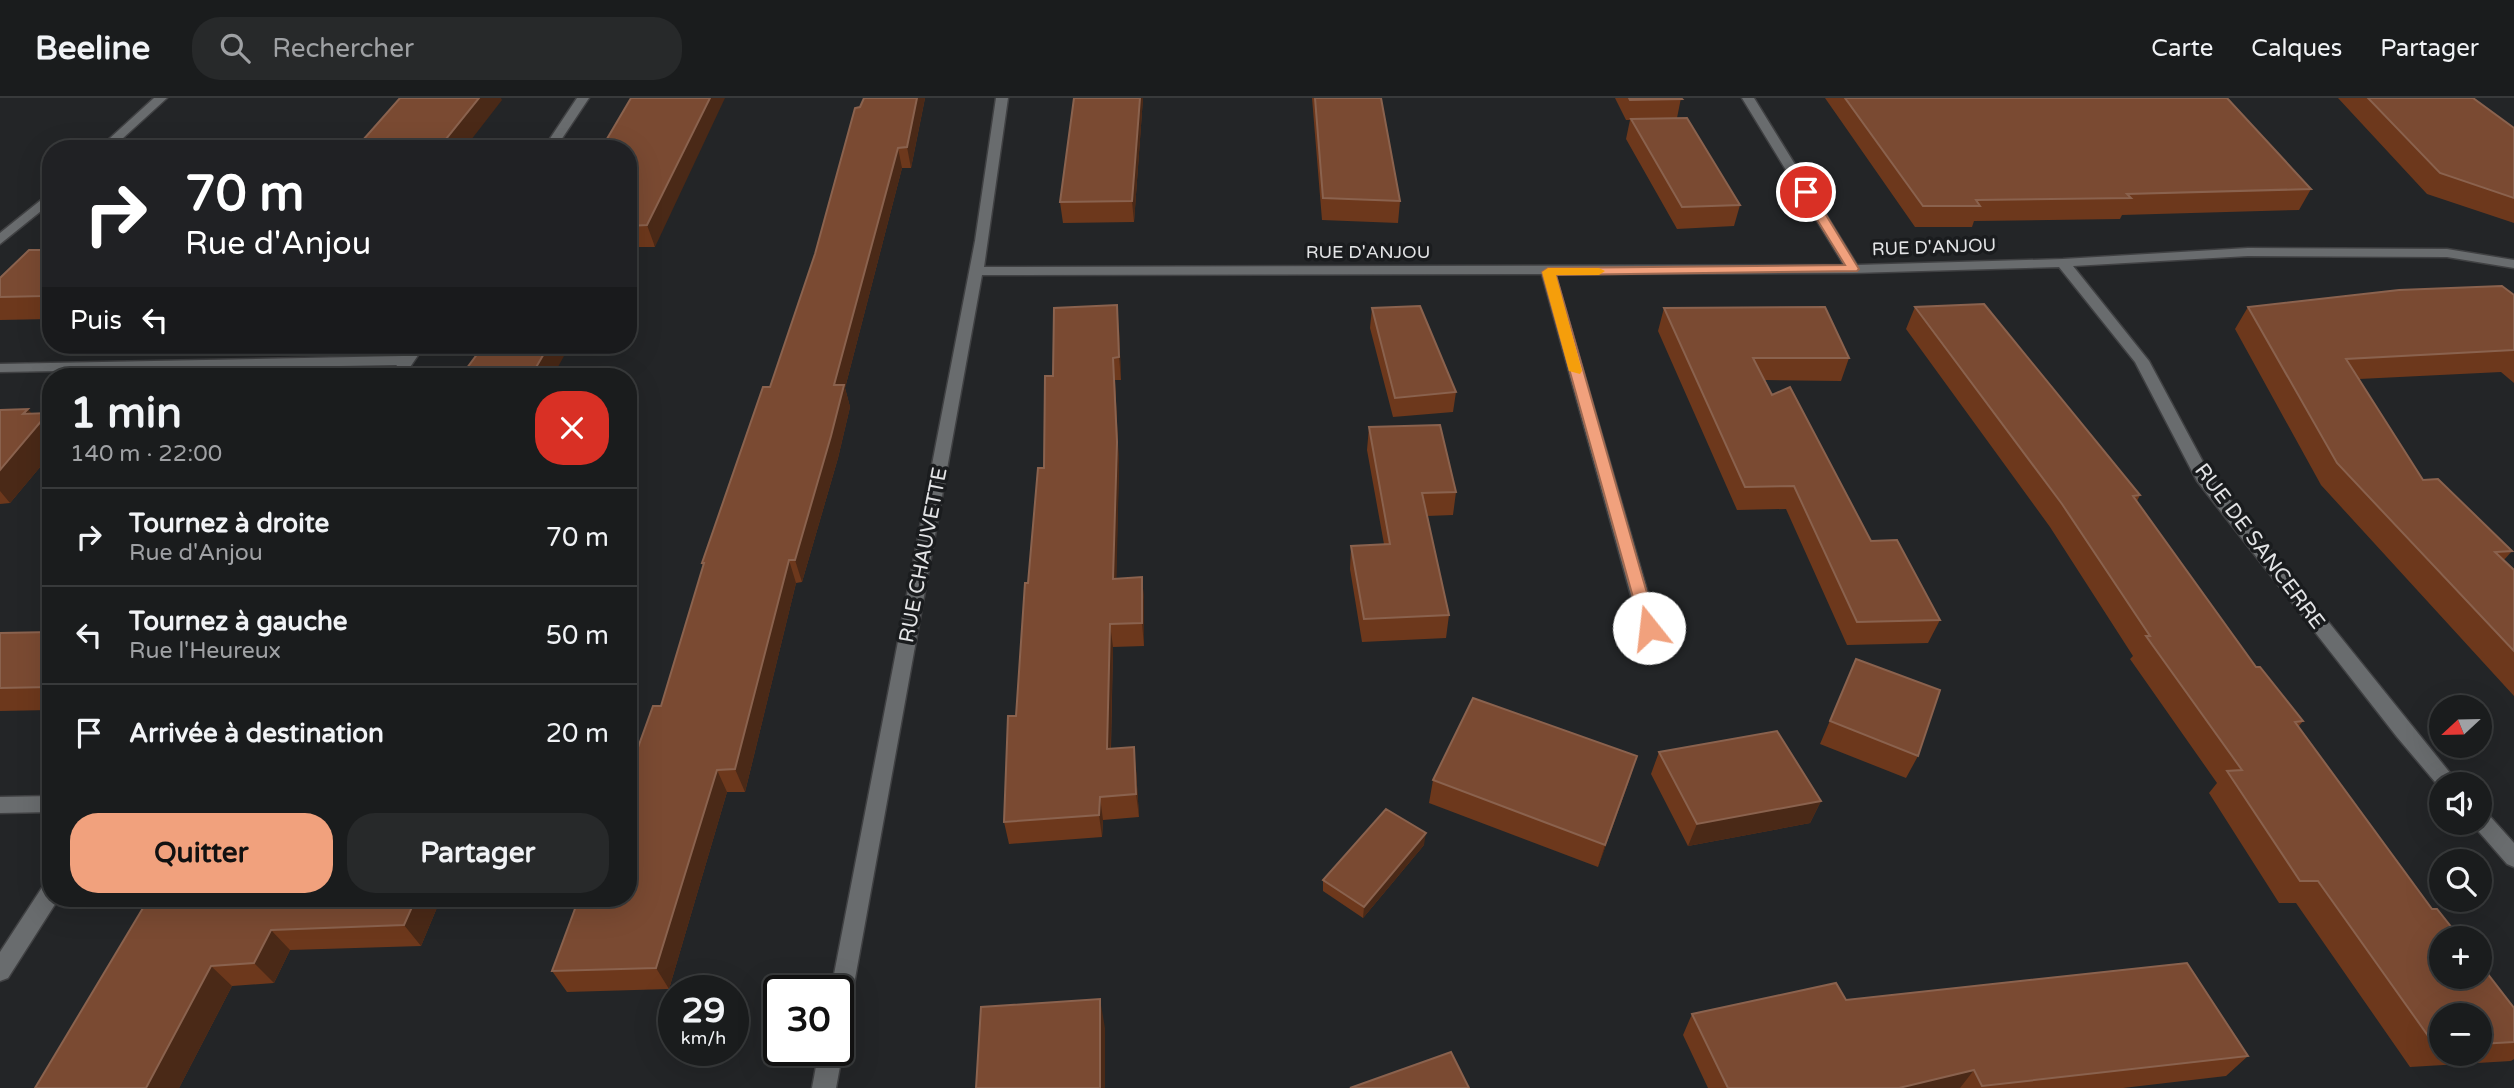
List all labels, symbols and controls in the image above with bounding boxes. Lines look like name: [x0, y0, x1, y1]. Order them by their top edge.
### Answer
search box: [192, 17, 682, 80]
text: Beeline: [35, 29, 150, 68]
icon: search: [216, 29, 254, 67]
text: Rechercher: [272, 33, 414, 64]
text: Carte: [2151, 34, 2213, 63]
text: Calques: [2251, 34, 2342, 63]
text: Partager: [2380, 34, 2479, 63]
pin: [1776, 162, 1836, 222]
text: 70 m: [185, 165, 304, 224]
icon: right: [70, 168, 161, 259]
icon: arrive: [1787, 173, 1825, 211]
text: Rue d'Anjou: [185, 225, 371, 263]
street label: RUE D'ANJOU: [1871, 234, 1997, 260]
street label: RUE D'ANJOU: [1306, 241, 1430, 263]
icon: left: [136, 301, 174, 339]
text: Puis: [70, 305, 122, 336]
text: 1 min: [70, 388, 182, 439]
button: close: [535, 391, 609, 465]
text: 140 m · 22:00: [70, 440, 222, 468]
street label: RUE DE SANCERRE: [2189, 458, 2330, 634]
street label: RUE CHAUVETTE: [894, 465, 953, 645]
text: Tournez à droite: [129, 508, 329, 539]
icon: right: [70, 518, 108, 556]
text: 70 m: [546, 522, 609, 553]
text: Rue d'Anjou: [129, 539, 263, 567]
position arrow: [1612, 591, 1686, 665]
text: Tournez à gauche: [129, 606, 348, 637]
icon: left: [70, 616, 108, 654]
text: 50 m: [546, 620, 609, 651]
text: Rue l'Heureux: [129, 637, 281, 665]
north arrow: [2429, 695, 2492, 758]
map controls: [2429, 695, 2492, 1066]
icon: arrive: [70, 714, 108, 752]
text: Arrivée à destination: [129, 718, 384, 749]
text: 20 m: [546, 718, 609, 749]
button: sound: [2429, 772, 2492, 835]
button: Quitter: [70, 813, 333, 893]
button: Partager: [347, 813, 609, 893]
button: search: [2429, 849, 2492, 912]
button: +: [2429, 926, 2492, 989]
speed limit sign: 30: [763, 975, 854, 1066]
text: 29: [682, 990, 725, 1032]
button: −: [2429, 1003, 2492, 1066]
text: km/h: [681, 1027, 726, 1049]

